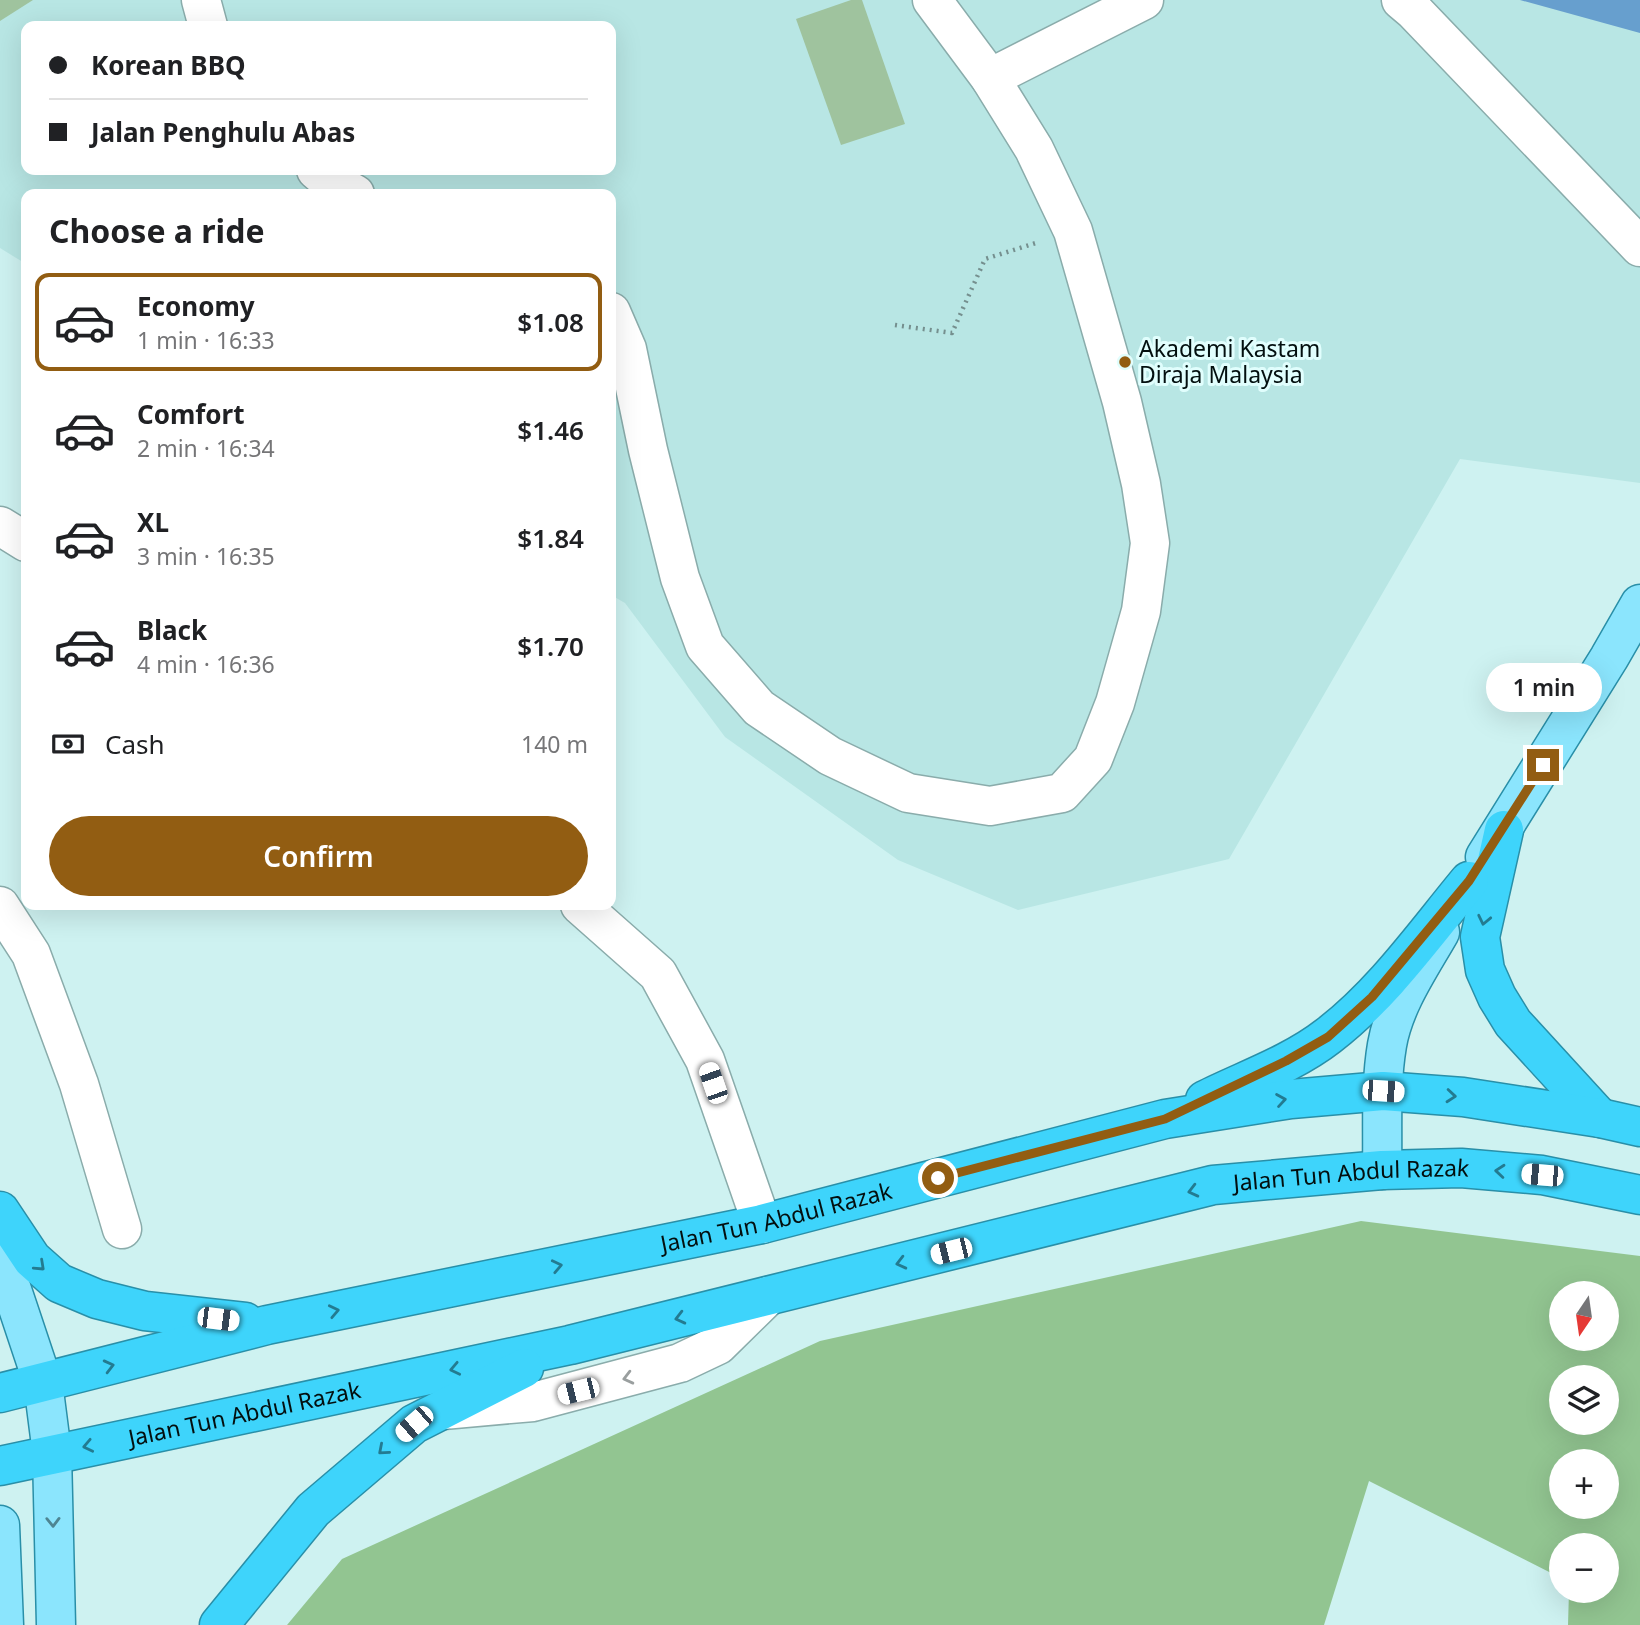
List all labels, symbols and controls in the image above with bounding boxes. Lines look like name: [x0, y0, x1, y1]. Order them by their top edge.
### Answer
text: Korean BBQ: [91, 47, 246, 83]
text: Jalan Penghulu Abas: [91, 114, 355, 150]
text: Choose a ride: [49, 209, 265, 252]
text: Economy: [137, 288, 255, 324]
icon: car: [53, 291, 116, 354]
text: $1.08: [517, 304, 584, 340]
text: 1 min · 16:33: [137, 324, 275, 356]
place label: Akademi Kastam Diraja Malaysia: [1139, 332, 1320, 390]
marker: Akademi Kastam Diraja Malaysia: [1117, 354, 1133, 370]
text: Comfort: [137, 396, 245, 432]
icon: car: [53, 399, 116, 462]
text: $1.46: [517, 412, 584, 448]
text: 2 min · 16:34: [137, 432, 275, 464]
text: XL: [137, 504, 169, 540]
icon: car: [53, 507, 116, 570]
text: $1.84: [517, 520, 584, 556]
text: 3 min · 16:35: [137, 540, 275, 572]
text: Black: [137, 612, 207, 648]
icon: car: [53, 615, 116, 678]
text: $1.70: [517, 628, 584, 664]
text: 4 min · 16:36: [137, 648, 275, 680]
callout: 1 min: [1485, 664, 1601, 712]
text: 1 min: [1513, 671, 1575, 703]
icon: cash: [49, 725, 87, 763]
text: Cash: [105, 726, 165, 762]
text: 140 m: [521, 728, 588, 760]
route end: [1527, 749, 1559, 781]
button: Confirm: [49, 816, 588, 896]
one-way arrow: [1478, 914, 1492, 926]
car: [697, 1060, 730, 1106]
car: [1362, 1079, 1405, 1103]
one-way arrow: [1446, 1088, 1457, 1103]
one-way arrow: [1275, 1093, 1287, 1108]
street label: Jalan Tun Abdul Razak: [1230, 1151, 1471, 1198]
route start: [922, 1162, 954, 1194]
car: [1521, 1163, 1564, 1187]
one-way arrow: [1495, 1164, 1506, 1179]
street label: Jalan Tun Abdul Razak: [656, 1174, 896, 1260]
one-way arrow: [1187, 1183, 1199, 1197]
car: [929, 1236, 974, 1266]
one-way arrow: [895, 1255, 907, 1269]
one-way arrow: [32, 1258, 45, 1270]
one-way arrow: [551, 1259, 563, 1274]
north arrow: [1549, 1281, 1619, 1351]
map controls: [1549, 1281, 1619, 1603]
one-way arrow: [328, 1305, 340, 1320]
car: [196, 1306, 241, 1332]
one-way arrow: [674, 1310, 686, 1324]
one-way arrow: [103, 1360, 115, 1374]
one-way arrow: [449, 1361, 461, 1376]
button: layers: [1549, 1365, 1619, 1435]
one-way arrow: [622, 1370, 634, 1384]
street label: Jalan Tun Abdul Razak: [123, 1373, 364, 1454]
car: [556, 1376, 601, 1406]
car: [392, 1402, 437, 1446]
one-way arrow: [82, 1437, 94, 1452]
one-way arrow: [378, 1442, 391, 1454]
button: +: [1549, 1449, 1619, 1519]
one-way arrow: [46, 1516, 61, 1527]
button: −: [1549, 1533, 1619, 1603]

